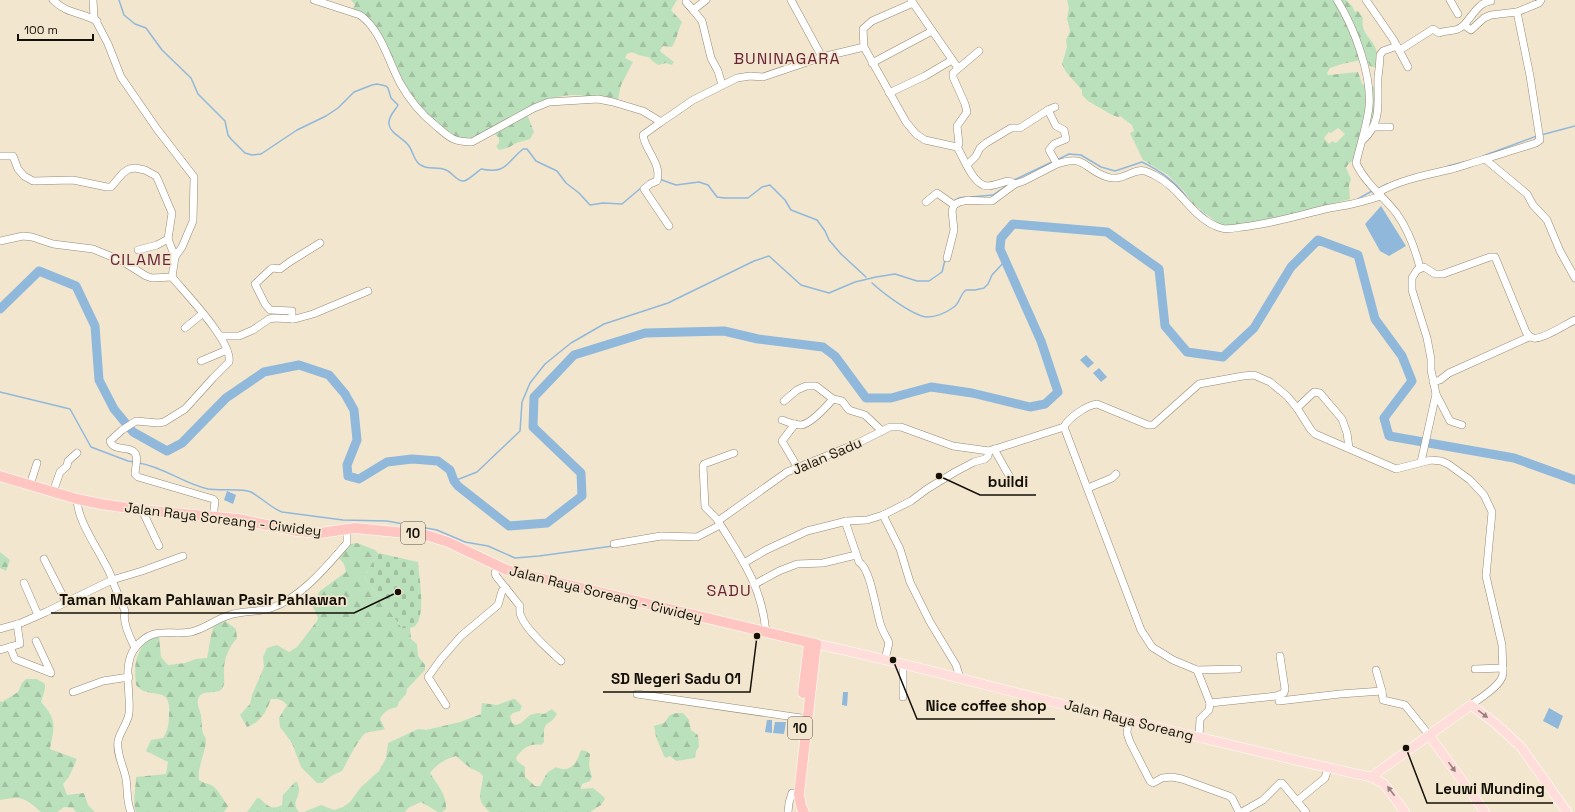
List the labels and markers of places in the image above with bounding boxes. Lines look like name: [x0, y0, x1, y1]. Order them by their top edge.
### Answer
callout: buildi: [980, 468, 1036, 495]
callout: Taman Makam Pahlawan Pasir Pahlawan: [51, 586, 354, 613]
callout: SD Negeri Sadu 01: [603, 665, 750, 692]
callout: Nice coffee shop: [917, 692, 1055, 719]
callout: Leuwi Munding: [1427, 776, 1553, 803]

